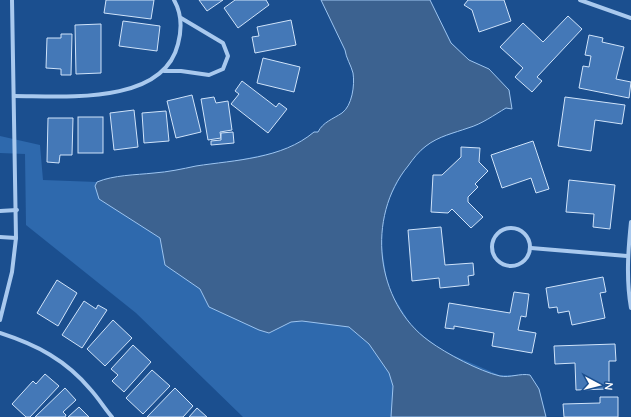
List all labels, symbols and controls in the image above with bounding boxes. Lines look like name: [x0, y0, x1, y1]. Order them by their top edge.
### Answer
north arrow: [579, 365, 619, 405]
text: N: [601, 381, 616, 391]

